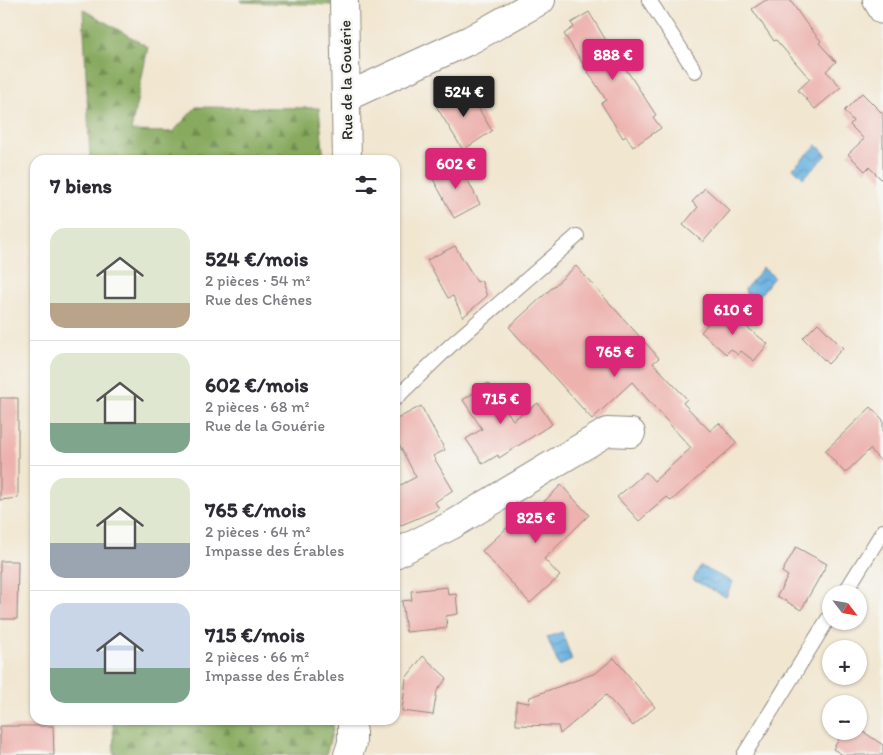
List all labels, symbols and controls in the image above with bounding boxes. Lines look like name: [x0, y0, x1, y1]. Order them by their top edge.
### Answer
street label: Rue de la Gouérie: [335, 20, 357, 140]
pin: 888 €: [578, 38, 648, 81]
text: 888 €: [593, 45, 633, 64]
pin: 524 €: [429, 76, 499, 118]
text: 524 €: [444, 82, 484, 101]
pin: 602 €: [421, 148, 491, 190]
text: 602 €: [436, 154, 476, 173]
icon: filters: [352, 171, 380, 199]
text: 7 biens: [50, 173, 112, 198]
text: 524 €/mois: [205, 246, 308, 271]
icon: home: [90, 248, 150, 308]
text: 2 pièces · 54 m²: [205, 271, 310, 290]
text: Rue des Chênes: [205, 290, 312, 309]
pin: 610 €: [698, 294, 768, 336]
text: 610 €: [714, 300, 752, 319]
pin: 765 €: [580, 336, 650, 378]
text: 765 €: [596, 342, 634, 361]
text: 602 €/mois: [205, 372, 309, 397]
icon: home: [90, 373, 150, 433]
pin: 715 €: [466, 382, 536, 425]
text: 715 €: [483, 389, 519, 408]
text: 2 pièces · 68 m²: [205, 397, 310, 416]
text: Rue de la Gouérie: [205, 416, 325, 435]
text: 765 €/mois: [205, 497, 306, 522]
icon: home: [90, 498, 150, 558]
pin: 825 €: [501, 502, 571, 544]
text: 825 €: [517, 508, 555, 527]
text: 2 pièces · 64 m²: [205, 522, 310, 541]
text: Impasse des Érables: [205, 541, 344, 560]
north arrow: [822, 585, 868, 630]
map controls: [822, 585, 867, 740]
text: 715 €/mois: [205, 622, 305, 647]
icon: home: [90, 623, 150, 683]
button: +: [822, 640, 867, 685]
text: 2 pièces · 66 m²: [205, 647, 309, 666]
text: Impasse des Érables: [205, 666, 344, 685]
button: −: [822, 695, 867, 740]

